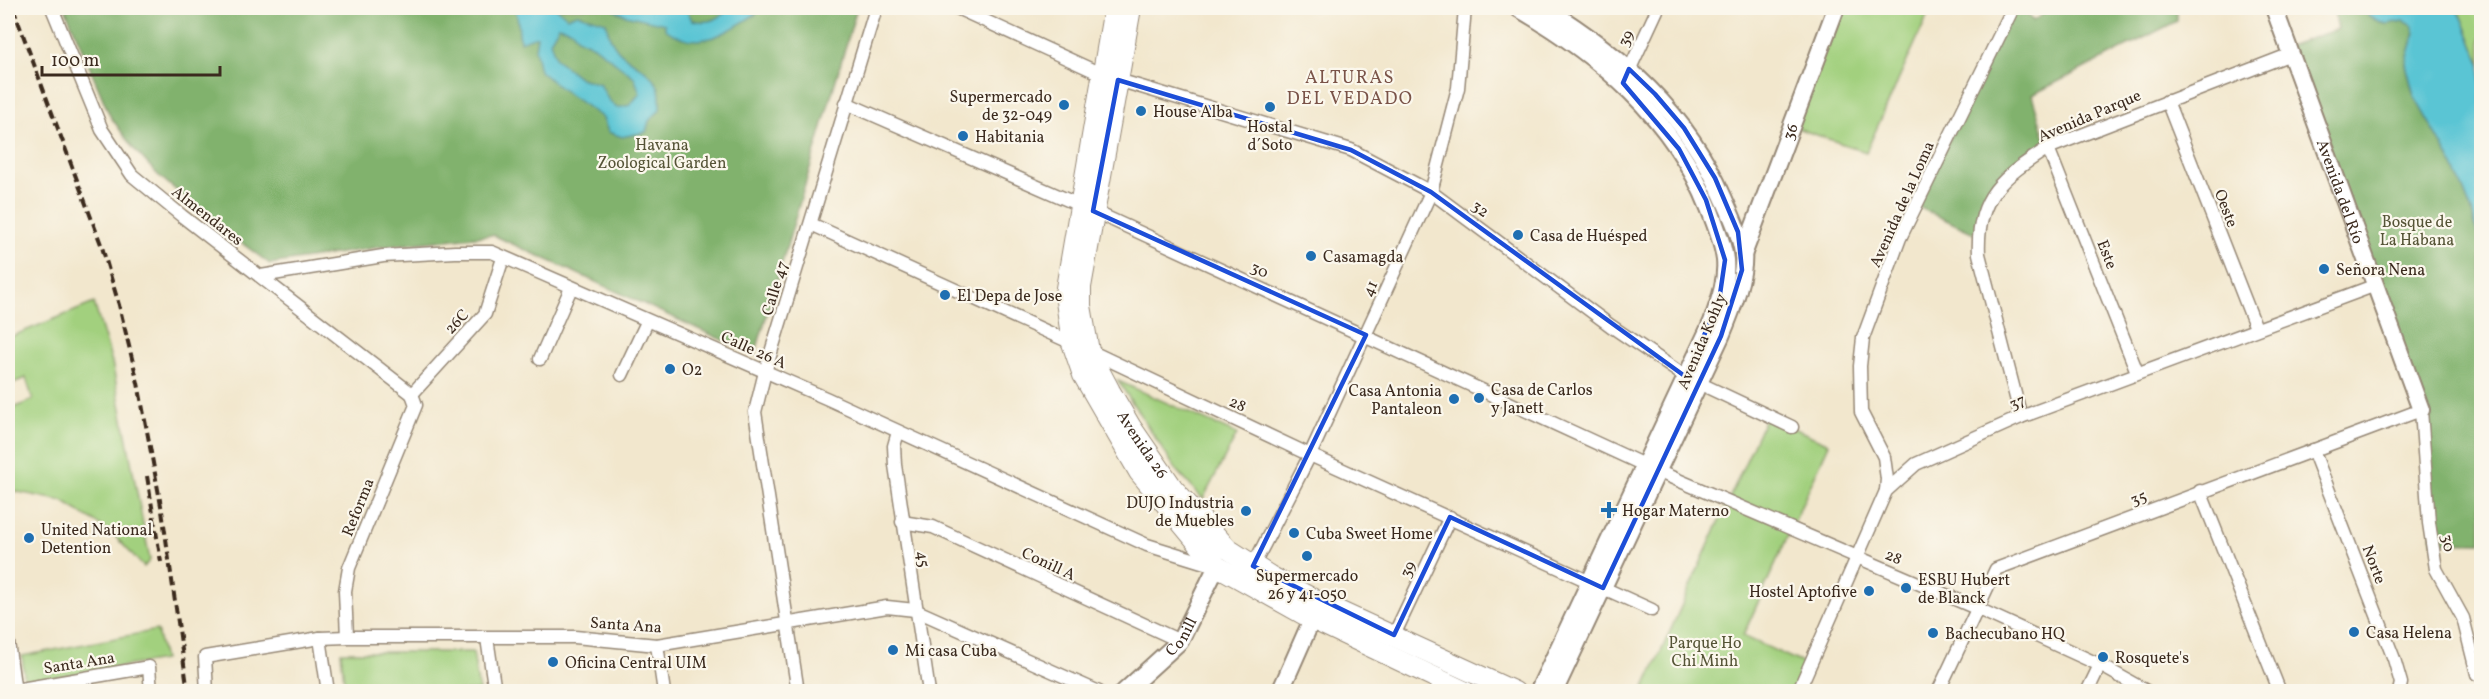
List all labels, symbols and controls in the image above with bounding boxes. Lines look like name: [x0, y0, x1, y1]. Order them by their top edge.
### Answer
street label: 39: [1613, 27, 1640, 51]
scale bar: [42, 39, 220, 77]
text: 100 m: [51, 49, 100, 74]
district label: ALTURAS DEL VEDADO: [1286, 66, 1414, 112]
street label: Avenida Parque: [2035, 85, 2145, 148]
place label: Supermercado de 32-049: [950, 87, 1052, 127]
marker: Supermercado de 32-049: [1057, 98, 1071, 112]
marker: Hostal d´Soto: [1263, 100, 1277, 114]
place label: House Alba: [1153, 102, 1233, 124]
marker: House Alba: [1134, 104, 1148, 118]
place label: Hostal d´Soto: [1247, 117, 1293, 157]
street label: 36: [1778, 121, 1805, 144]
place label: Habitania: [975, 127, 1045, 149]
marker: Habitania: [956, 129, 970, 143]
park label: Havana Zoological Garden: [598, 135, 726, 175]
street label: Avenida del Río: [2310, 137, 2368, 247]
street label: Avenida de la Loma: [1865, 138, 1941, 271]
street label: Almendares: [166, 182, 247, 252]
street label: Oeste: [2208, 186, 2242, 231]
street label: 32: [1466, 196, 1493, 223]
park label: Bosque de La Habana: [2380, 212, 2454, 252]
place label: Casa de Huésped: [1530, 226, 1648, 248]
marker: Casa de Huésped: [1511, 228, 1525, 242]
street label: Este: [2090, 237, 2122, 273]
place label: Casamagda: [1323, 247, 1404, 269]
marker: Casamagda: [1304, 249, 1318, 263]
street label: 30: [1247, 257, 1272, 284]
street label: Calle 47: [757, 258, 795, 319]
place label: Señora Nena: [2336, 260, 2425, 282]
marker: Señora Nena: [2317, 262, 2331, 276]
street label: 41: [1358, 277, 1384, 300]
place label: El Depa de Jose: [957, 286, 1062, 308]
marker: El Depa de Jose: [938, 288, 952, 302]
street label: Avenida Kohly: [1673, 290, 1733, 393]
street label: 26C: [440, 305, 475, 340]
street label: Calle 26 A: [717, 327, 790, 375]
place label: O2: [682, 360, 702, 382]
marker: O2: [663, 362, 677, 376]
place label: Casa de Carlos y Janett: [1491, 380, 1593, 420]
place label: Casa Antonia Pantaleon: [1348, 381, 1442, 421]
street label: 37: [2006, 390, 2030, 416]
street label: 28: [1225, 391, 1249, 418]
marker: Casa de Carlos y Janett: [1472, 391, 1486, 405]
marker: Casa Antonia Pantaleon: [1447, 392, 1461, 406]
street label: Avenida 26: [1111, 407, 1172, 484]
street label: Reforma: [337, 475, 380, 540]
street label: 35: [2127, 486, 2150, 512]
place label: DUJO Industria de Muebles: [1126, 493, 1234, 533]
marker: Hogar Materno: [1600, 501, 1618, 519]
place label: Hogar Materno: [1622, 501, 1729, 523]
marker: DUJO Industria de Muebles: [1239, 504, 1253, 518]
place label: United National Detention: [41, 520, 152, 560]
place label: Cuba Sweet Home: [1306, 524, 1433, 546]
marker: Cuba Sweet Home: [1287, 526, 1301, 540]
marker: United National Detention: [22, 531, 36, 545]
street label: 30: [2435, 533, 2459, 554]
street label: Norte: [2356, 542, 2391, 587]
street label: Conill A: [1018, 543, 1079, 587]
street label: 28: [1881, 544, 1905, 571]
street label: 45: [910, 549, 934, 569]
marker: Supermercado 26 y 41-050: [1300, 549, 1314, 563]
street label: 39: [1395, 558, 1422, 582]
place label: Supermercado 26 y 41-050: [1256, 566, 1358, 606]
place label: ESBU Hubert de Blanck: [1918, 570, 2011, 610]
marker: ESBU Hubert de Blanck: [1899, 581, 1913, 595]
place label: Hostel Aptofive: [1749, 582, 1857, 604]
marker: Hostel Aptofive: [1862, 584, 1876, 598]
street label: Santa Ana: [589, 613, 663, 639]
street label: Conill: [1161, 614, 1203, 662]
place label: Casa Helena: [2366, 623, 2452, 645]
place label: Bachecubano HQ: [1945, 624, 2066, 646]
marker: Casa Helena: [2347, 625, 2361, 639]
marker: Bachecubano HQ: [1926, 626, 1940, 640]
park label: Parque Ho Chi Minh: [1668, 633, 1742, 673]
place label: Mi casa Cuba: [905, 641, 997, 663]
marker: Mi casa Cuba: [886, 643, 900, 657]
street label: Santa Ana: [42, 647, 117, 680]
place label: Rosquete's: [2115, 648, 2189, 670]
marker: Rosquete's: [2096, 650, 2110, 664]
place label: Oficina Central UIM: [565, 653, 707, 675]
marker: Oficina Central UIM: [546, 655, 560, 669]

